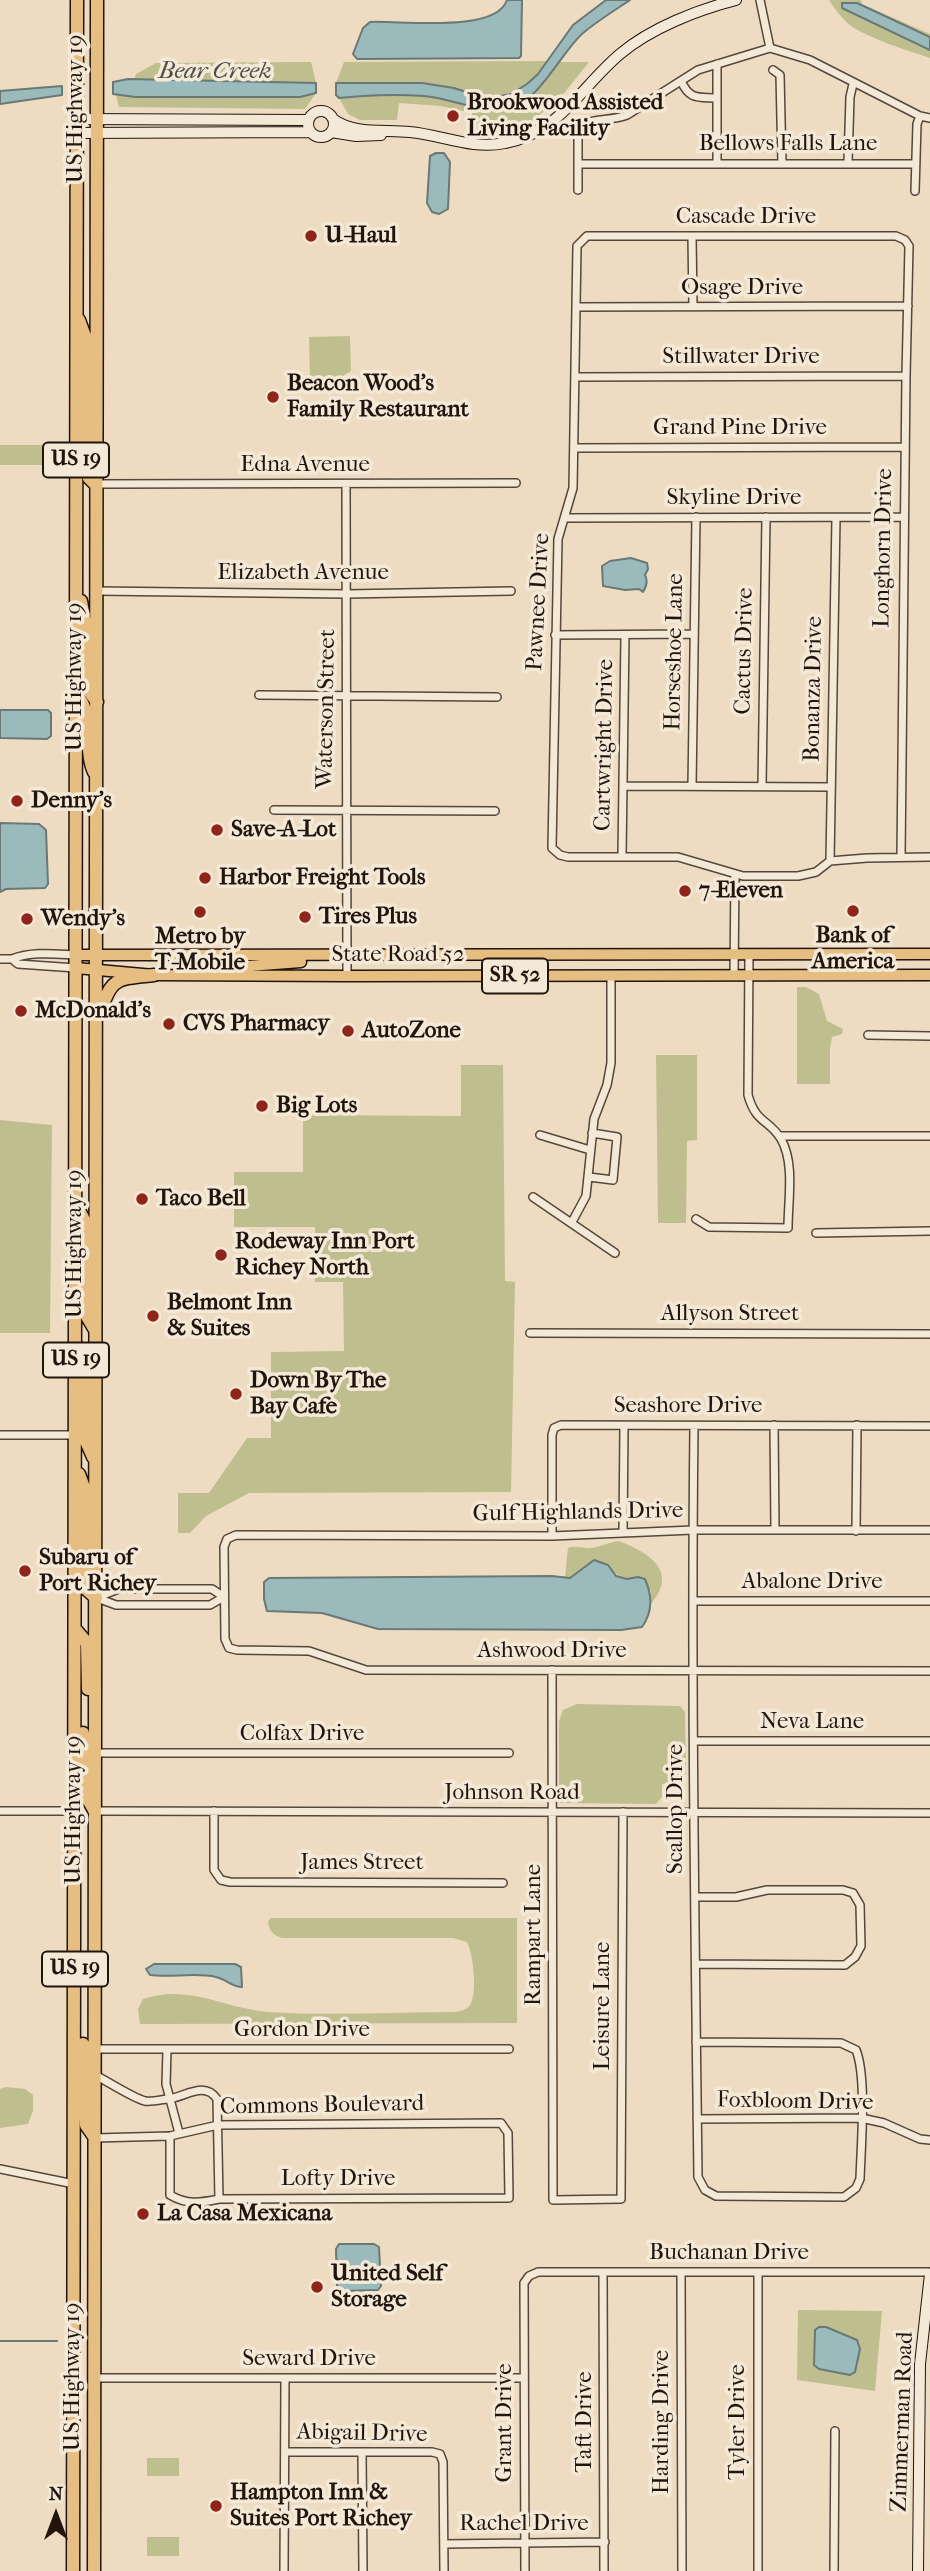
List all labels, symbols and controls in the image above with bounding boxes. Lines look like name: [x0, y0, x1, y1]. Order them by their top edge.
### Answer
street label: US Highway 19: [62, 35, 90, 183]
water label: Bear Creek: [158, 58, 272, 86]
place label: Brookwood Assisted Living Facility: [467, 89, 663, 143]
marker: Brookwood Assisted Living Facility: [445, 108, 461, 124]
street label: Bellows Falls Lane: [699, 130, 877, 158]
street label: Cascade Drive: [676, 203, 816, 231]
place label: U-Haul: [325, 222, 397, 250]
marker: U-Haul: [303, 228, 319, 244]
street label: Osage Drive: [681, 274, 803, 302]
street label: Stillwater Drive: [662, 343, 820, 371]
place label: Beacon Wood's Family Restaurant: [287, 370, 469, 424]
marker: Beacon Wood's Family Restaurant: [265, 389, 281, 405]
street label: Grand Pine Drive: [653, 414, 827, 442]
road number: US 19: [43, 442, 109, 477]
street label: Edna Avenue: [240, 451, 370, 479]
street label: Longhorn Drive: [869, 468, 899, 628]
street label: Skyline Drive: [667, 484, 801, 512]
street label: Pawnee Drive: [522, 532, 556, 672]
street label: Elizabeth Avenue: [217, 559, 389, 587]
street label: Horseshoe Lane: [660, 573, 690, 731]
street label: Cactus Drive: [730, 587, 760, 715]
street label: US Highway 19: [61, 603, 89, 751]
street label: Bonanza Drive: [799, 616, 829, 762]
street label: Waterson Street: [312, 629, 342, 789]
street label: Cartwright Drive: [590, 659, 620, 831]
place label: Denny's: [31, 787, 112, 815]
marker: Denny's: [9, 793, 25, 809]
place label: Save-A-Lot: [231, 816, 336, 844]
marker: Save-A-Lot: [209, 822, 225, 838]
place label: Harbor Freight Tools: [219, 864, 425, 892]
marker: Harbor Freight Tools: [197, 870, 213, 886]
place label: 7-Eleven: [699, 877, 783, 905]
marker: 7-Eleven: [677, 883, 693, 899]
place label: Tires Plus: [319, 903, 417, 931]
marker: Bank of America: [845, 903, 861, 919]
marker: Metro by T-Mobile: [192, 904, 208, 920]
place label: Wendy's: [41, 905, 125, 933]
marker: Tires Plus: [297, 909, 313, 925]
marker: Wendy's: [19, 911, 35, 927]
place label: Bank of America: [812, 922, 894, 976]
place label: Metro by T-Mobile: [155, 923, 245, 977]
street label: State Road 52: [331, 941, 465, 969]
road number: SR 52: [482, 958, 548, 993]
place label: McDonald's: [35, 997, 151, 1025]
marker: McDonald's: [13, 1003, 29, 1019]
place label: CVS Pharmacy: [183, 1010, 330, 1038]
marker: CVS Pharmacy: [161, 1016, 177, 1032]
place label: AutoZone: [362, 1017, 461, 1045]
marker: AutoZone: [340, 1023, 356, 1039]
place label: Big Lots: [276, 1092, 357, 1120]
marker: Big Lots: [254, 1098, 270, 1114]
street label: US Highway 19: [61, 1170, 89, 1318]
place label: Taco Bell: [156, 1185, 246, 1213]
marker: Taco Bell: [134, 1191, 150, 1207]
place label: Rodeway Inn Port Richey North: [235, 1228, 415, 1282]
marker: Rodeway Inn Port Richey North: [213, 1247, 229, 1263]
place label: Belmont Inn & Suites: [167, 1289, 292, 1343]
street label: Allyson Street: [661, 1300, 799, 1328]
marker: Belmont Inn & Suites: [145, 1308, 161, 1324]
road number: US 19: [43, 1342, 109, 1378]
place label: Down By The Bay Cafe: [250, 1367, 386, 1421]
marker: Down By The Bay Cafe: [228, 1386, 244, 1402]
street label: Seashore Drive: [614, 1392, 762, 1420]
street label: Gulf Highlands Drive: [472, 1497, 684, 1529]
place label: Subaru of Port Richey: [39, 1544, 156, 1598]
marker: Subaru of Port Richey: [17, 1563, 33, 1579]
street label: Abalone Drive: [741, 1568, 883, 1596]
street label: Ashwood Drive: [477, 1637, 627, 1665]
street label: Neva Lane: [760, 1708, 864, 1736]
street label: Colfax Drive: [240, 1720, 364, 1748]
street label: US Highway 19: [60, 1736, 88, 1884]
street label: Scallop Drive: [662, 1744, 690, 1874]
street label: Johnson Road: [444, 1779, 580, 1807]
street label: James Street: [300, 1849, 424, 1877]
street label: Rampart Lane: [520, 1864, 548, 2006]
street label: Leisure Lane: [589, 1942, 617, 2070]
road number: US 19: [42, 1952, 108, 1986]
street label: Gordon Drive: [234, 2016, 370, 2044]
street label: Foxbloom Drive: [716, 2087, 874, 2117]
street label: Commons Boulevard: [220, 2090, 424, 2122]
street label: Lofty Drive: [281, 2165, 395, 2193]
place label: La Casa Mexicana: [157, 2200, 332, 2228]
marker: La Casa Mexicana: [135, 2206, 151, 2222]
street label: Buchanan Drive: [649, 2239, 809, 2267]
place label: United Self Storage: [331, 2260, 443, 2314]
marker: United Self Storage: [309, 2279, 325, 2295]
street label: US Highway 19: [59, 2303, 87, 2451]
street label: Zimmerman Road: [886, 2331, 920, 2513]
street label: Seward Drive: [242, 2345, 376, 2373]
street label: Harding Drive: [648, 2350, 676, 2494]
street label: Grant Drive: [491, 2363, 519, 2483]
street label: Tyler Drive: [724, 2364, 752, 2480]
street label: Taft Drive: [571, 2371, 599, 2473]
street label: Abigail Drive: [296, 2419, 428, 2449]
place label: Hampton Inn & Suites Port Richey: [230, 2479, 412, 2533]
north arrow: [21, 2480, 91, 2550]
text: N: [49, 2483, 63, 2505]
marker: Hampton Inn & Suites Port Richey: [208, 2498, 224, 2514]
street label: Rachel Drive: [459, 2510, 589, 2538]

